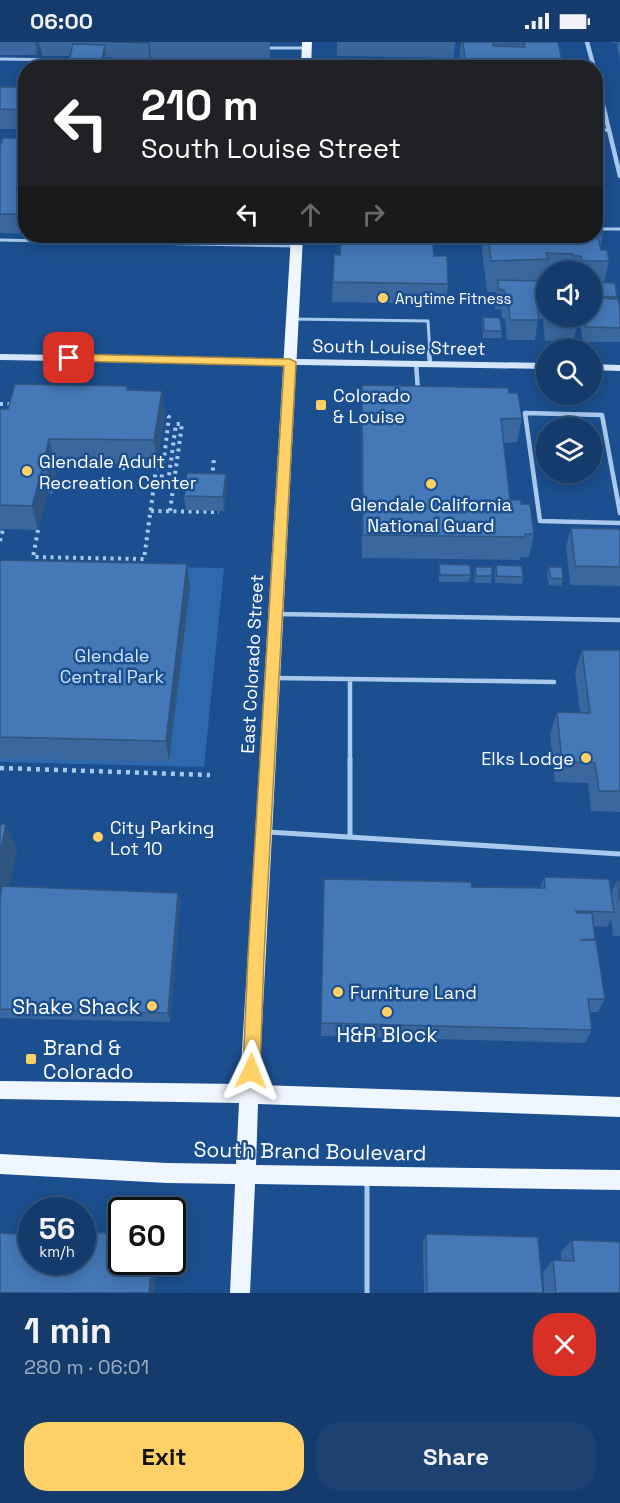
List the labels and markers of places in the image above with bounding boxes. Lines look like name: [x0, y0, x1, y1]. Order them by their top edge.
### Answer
place label: Anytime Fitness: [395, 289, 512, 308]
marker: Anytime Fitness: [376, 291, 390, 305]
pin: [43, 332, 94, 383]
place label: Colorado & Louise: [333, 384, 411, 428]
marker: Colorado & Louise: [314, 398, 328, 412]
place label: Glendale Adult Recreation Center: [39, 450, 197, 494]
marker: Glendale Adult Recreation Center: [20, 464, 34, 478]
marker: Glendale California National Guard: [424, 477, 438, 491]
place label: Glendale California National Guard: [350, 493, 512, 537]
place label: Elks Lodge: [481, 747, 574, 770]
marker: Elks Lodge: [579, 751, 593, 765]
place label: City Parking Lot 10: [110, 816, 214, 860]
marker: City Parking Lot 10: [91, 830, 105, 844]
place label: Furniture Land: [350, 981, 477, 1004]
marker: Furniture Land: [331, 985, 345, 999]
place label: Shake Shack: [12, 993, 140, 1020]
marker: Shake Shack: [145, 999, 159, 1013]
marker: H&R Block: [380, 1005, 394, 1019]
place label: H&R Block: [337, 1021, 437, 1048]
place label: Brand & Colorado: [43, 1034, 133, 1085]
marker: Brand & Colorado: [24, 1052, 38, 1066]

